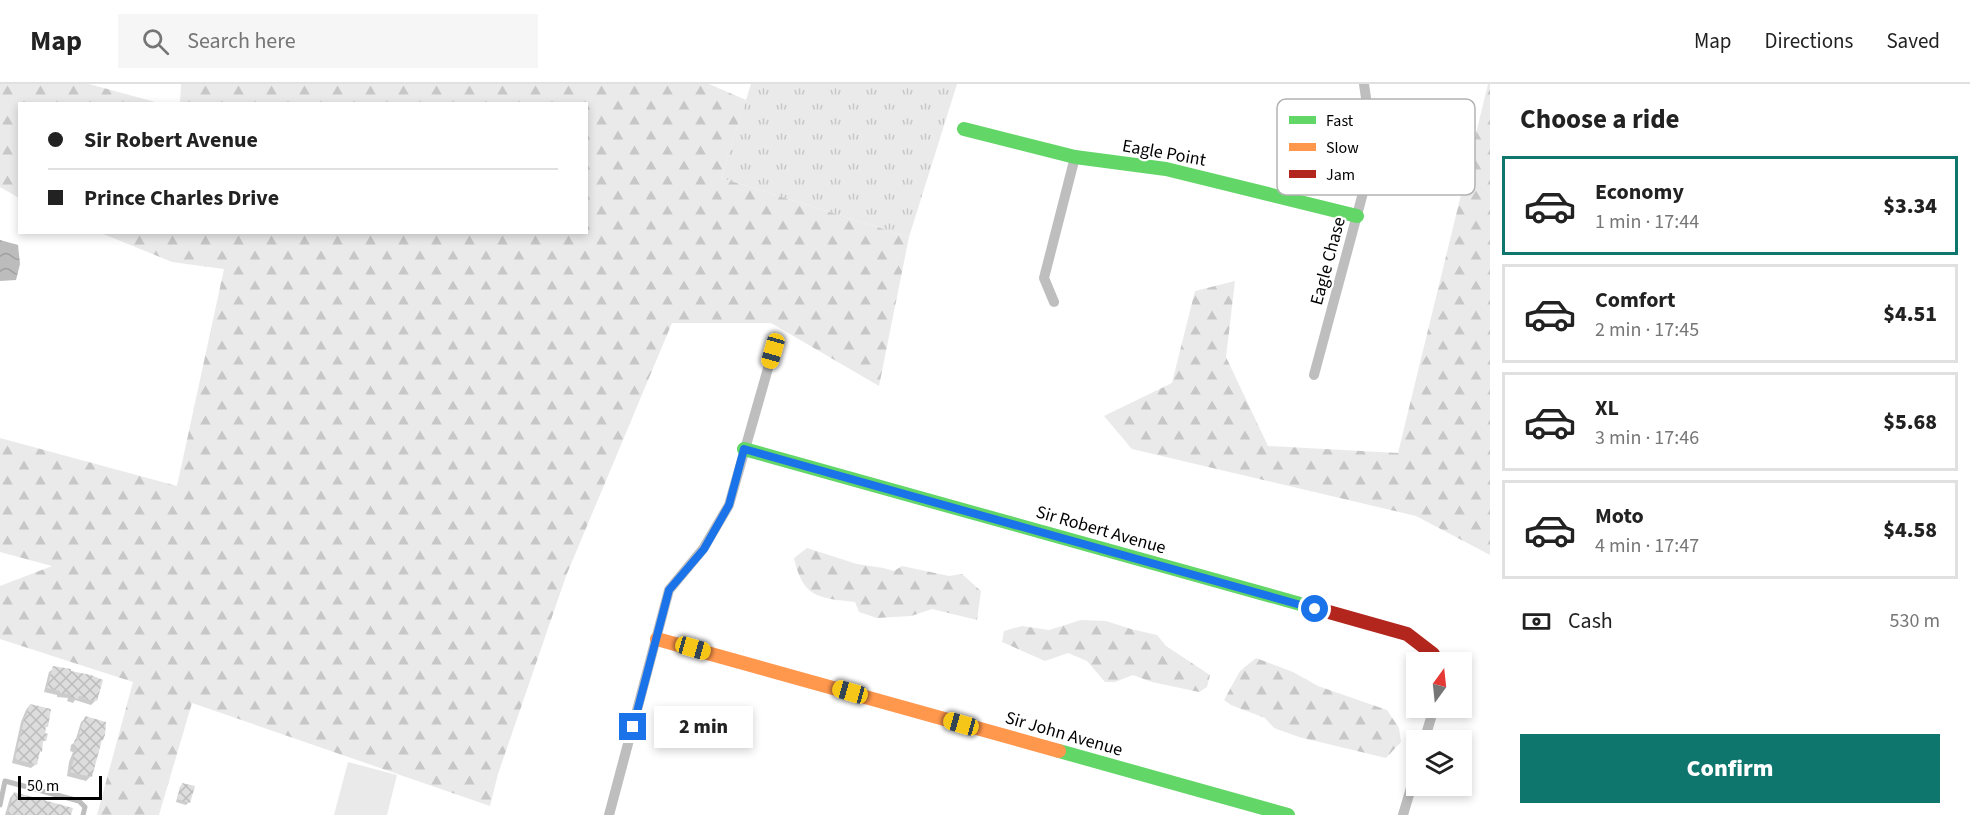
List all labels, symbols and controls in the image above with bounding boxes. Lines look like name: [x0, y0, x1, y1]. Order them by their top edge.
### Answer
search box: [118, 14, 538, 68]
text: Map: [30, 21, 82, 61]
icon: search: [139, 25, 172, 58]
text: Search here: [187, 25, 296, 57]
text: Map: [1694, 26, 1732, 56]
text: Directions: [1765, 26, 1853, 56]
text: Saved: [1886, 26, 1940, 56]
legend: [1277, 99, 1475, 195]
text: Choose a ride: [1520, 100, 1680, 139]
text: Fast: [1326, 110, 1354, 132]
text: Sir Robert Avenue: [84, 124, 258, 156]
street label: Eagle Point: [1120, 133, 1208, 173]
text: Slow: [1326, 137, 1359, 159]
text: Jam: [1326, 164, 1355, 186]
text: Economy: [1595, 176, 1684, 208]
icon: car: [1523, 179, 1577, 233]
text: Prince Charles Drive: [84, 182, 279, 214]
text: $3.34: [1883, 190, 1937, 222]
text: 1 min · 17:44: [1595, 208, 1699, 236]
street label: Eagle Chase: [1304, 214, 1352, 308]
text: Comfort: [1595, 284, 1676, 316]
icon: car: [1523, 287, 1577, 341]
text: $4.51: [1883, 298, 1937, 330]
text: 2 min · 17:45: [1595, 316, 1699, 344]
car: [759, 331, 787, 371]
text: XL: [1595, 392, 1619, 424]
icon: car: [1523, 395, 1577, 449]
text: $5.68: [1883, 406, 1937, 438]
text: 3 min · 17:46: [1595, 424, 1699, 452]
street label: Sir Robert Avenue: [1033, 500, 1169, 561]
text: Moto: [1595, 500, 1644, 532]
icon: car: [1523, 503, 1577, 557]
text: $4.58: [1883, 514, 1937, 546]
text: 4 min · 17:47: [1595, 532, 1699, 560]
route start: [1301, 595, 1328, 622]
icon: cash: [1520, 605, 1553, 638]
text: Cash: [1568, 605, 1613, 637]
text: 530 m: [1890, 607, 1940, 635]
car: [673, 634, 713, 662]
north arrow: [1406, 652, 1472, 718]
map controls: [1406, 652, 1472, 796]
car: [830, 678, 870, 706]
street label: Sir John Avenue: [1002, 705, 1126, 763]
callout: 2 min: [654, 706, 753, 748]
car: [941, 710, 981, 738]
route end: [619, 713, 646, 740]
text: 2 min: [679, 713, 728, 741]
button: layers: [1406, 730, 1472, 796]
button: Confirm: [1520, 734, 1940, 803]
scale bar: [18, 773, 102, 800]
text: 50 m: [27, 775, 59, 797]

